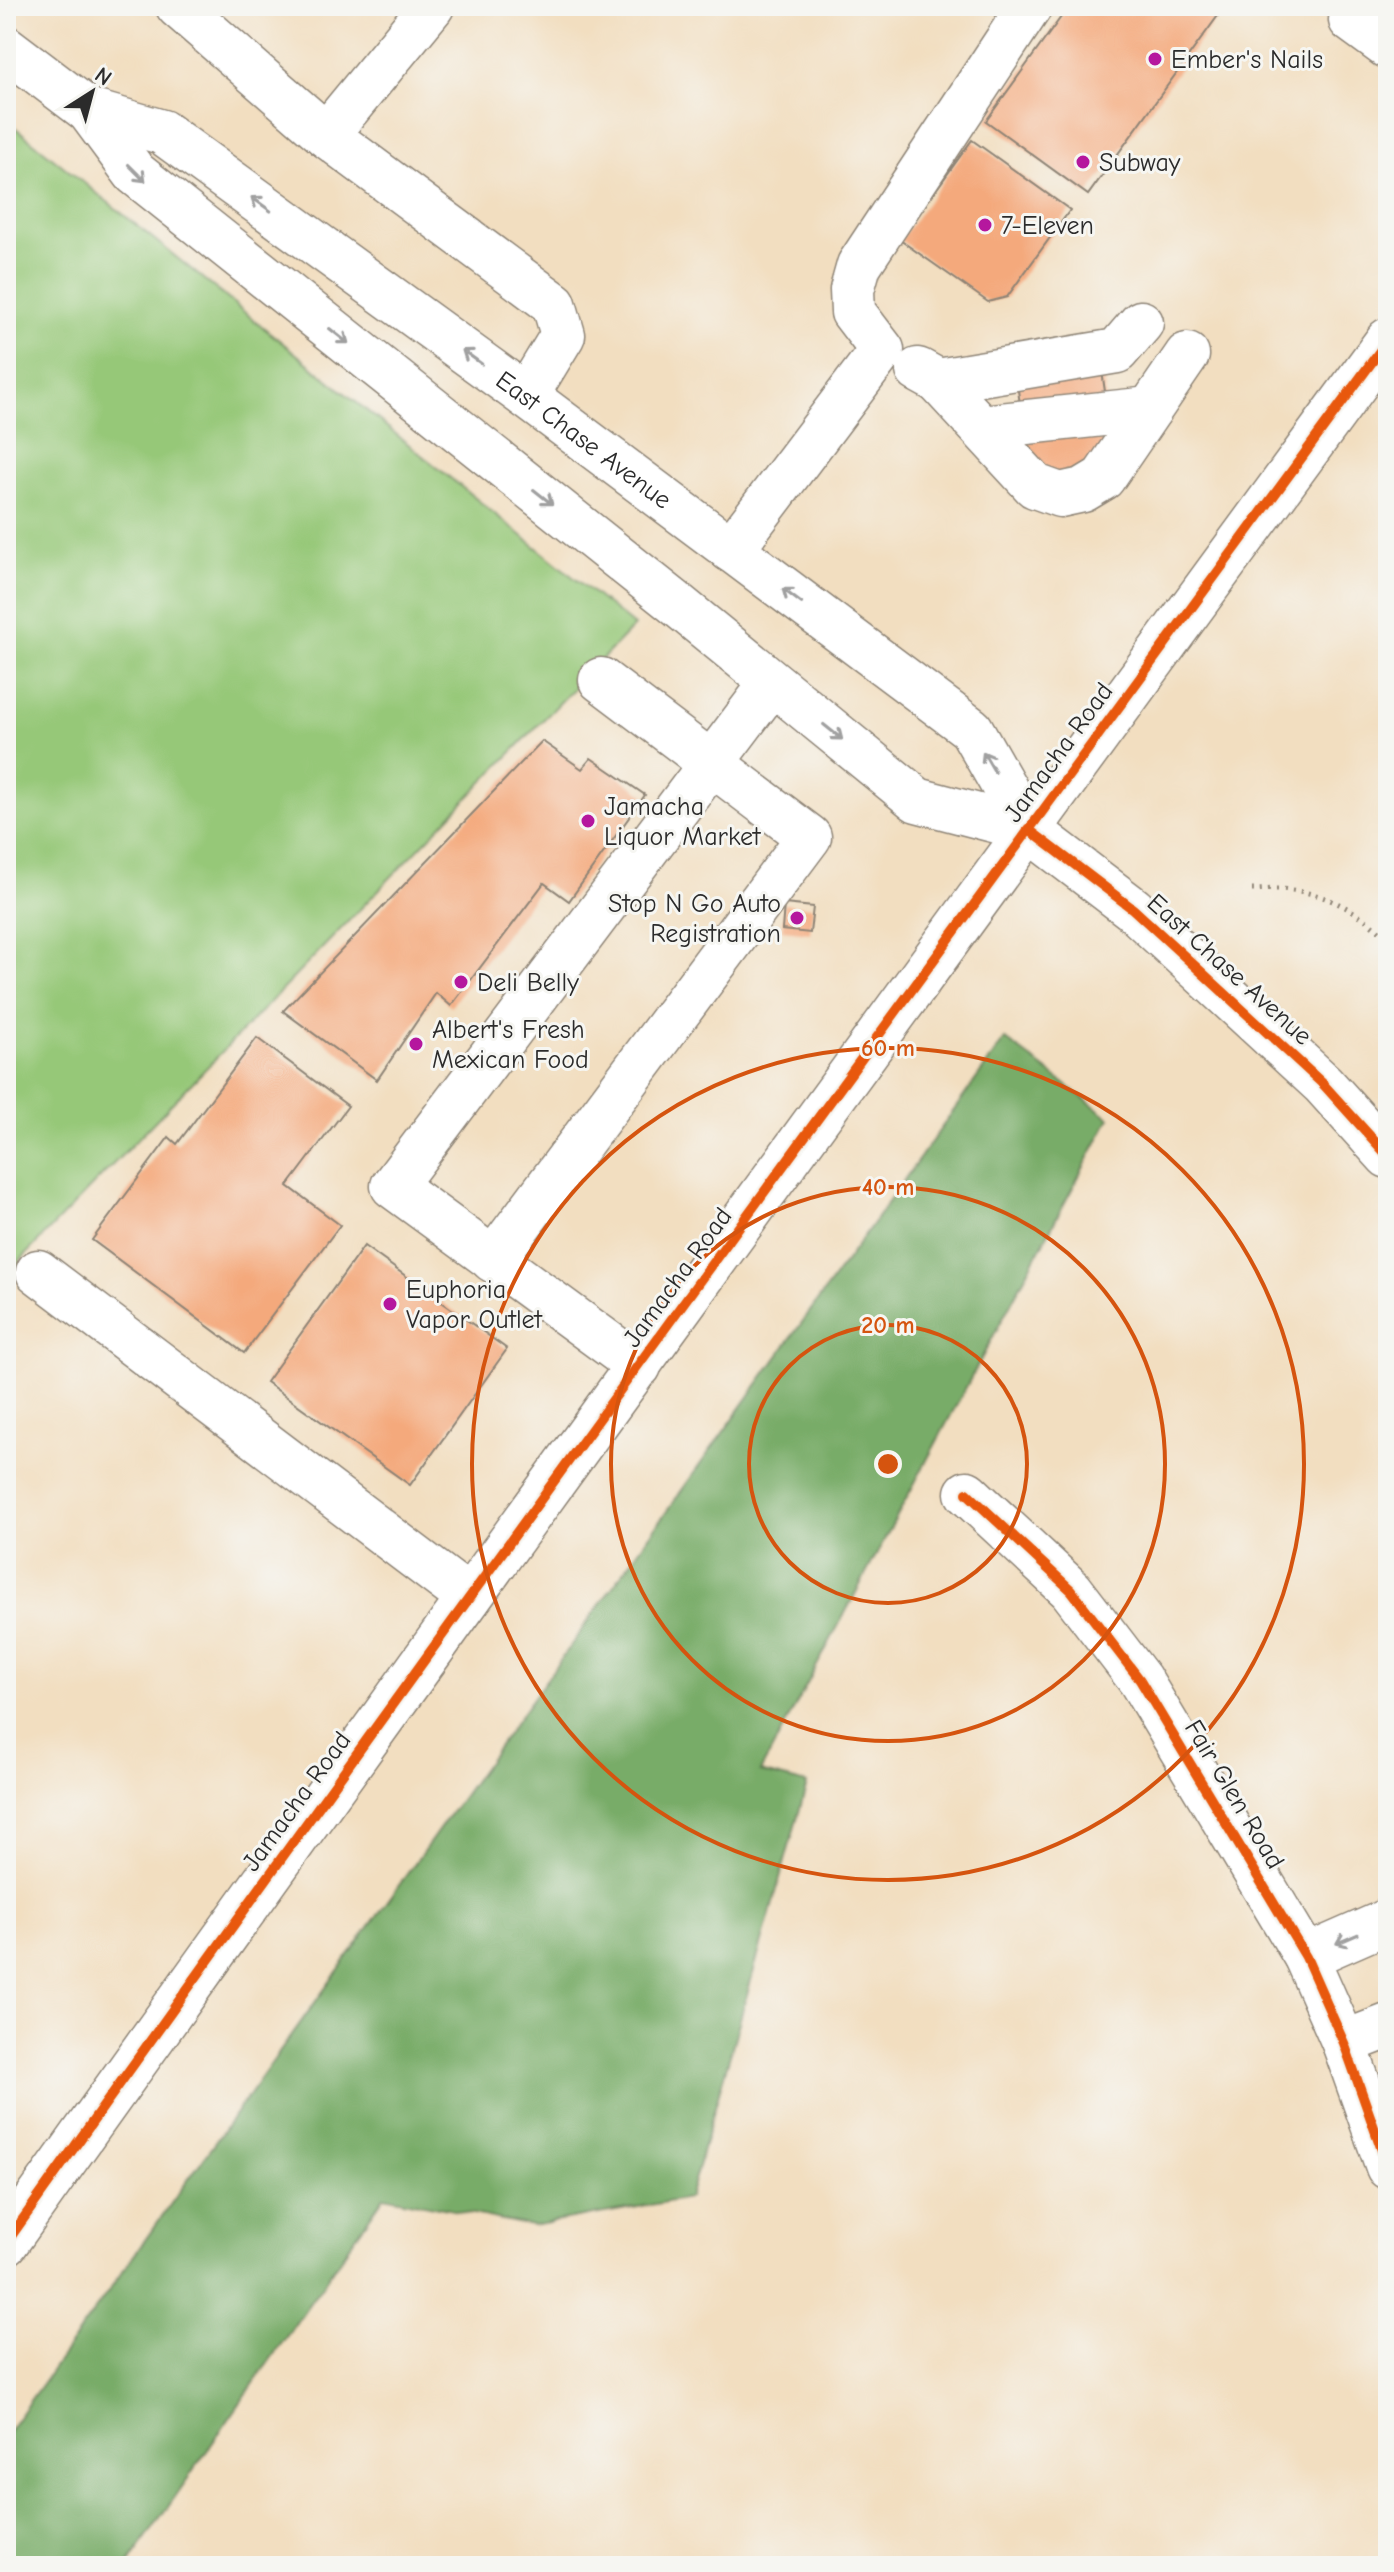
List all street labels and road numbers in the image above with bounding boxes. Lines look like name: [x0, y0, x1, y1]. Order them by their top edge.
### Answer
street label: East Chase Avenue: [490, 365, 677, 515]
street label: Jamacha Road: [998, 677, 1119, 828]
street label: East Chase Avenue: [1141, 888, 1318, 1051]
street label: Jamacha Road: [617, 1202, 738, 1353]
street label: Fair Glen Road: [1178, 1715, 1290, 1874]
street label: Jamacha Road: [236, 1726, 357, 1877]

